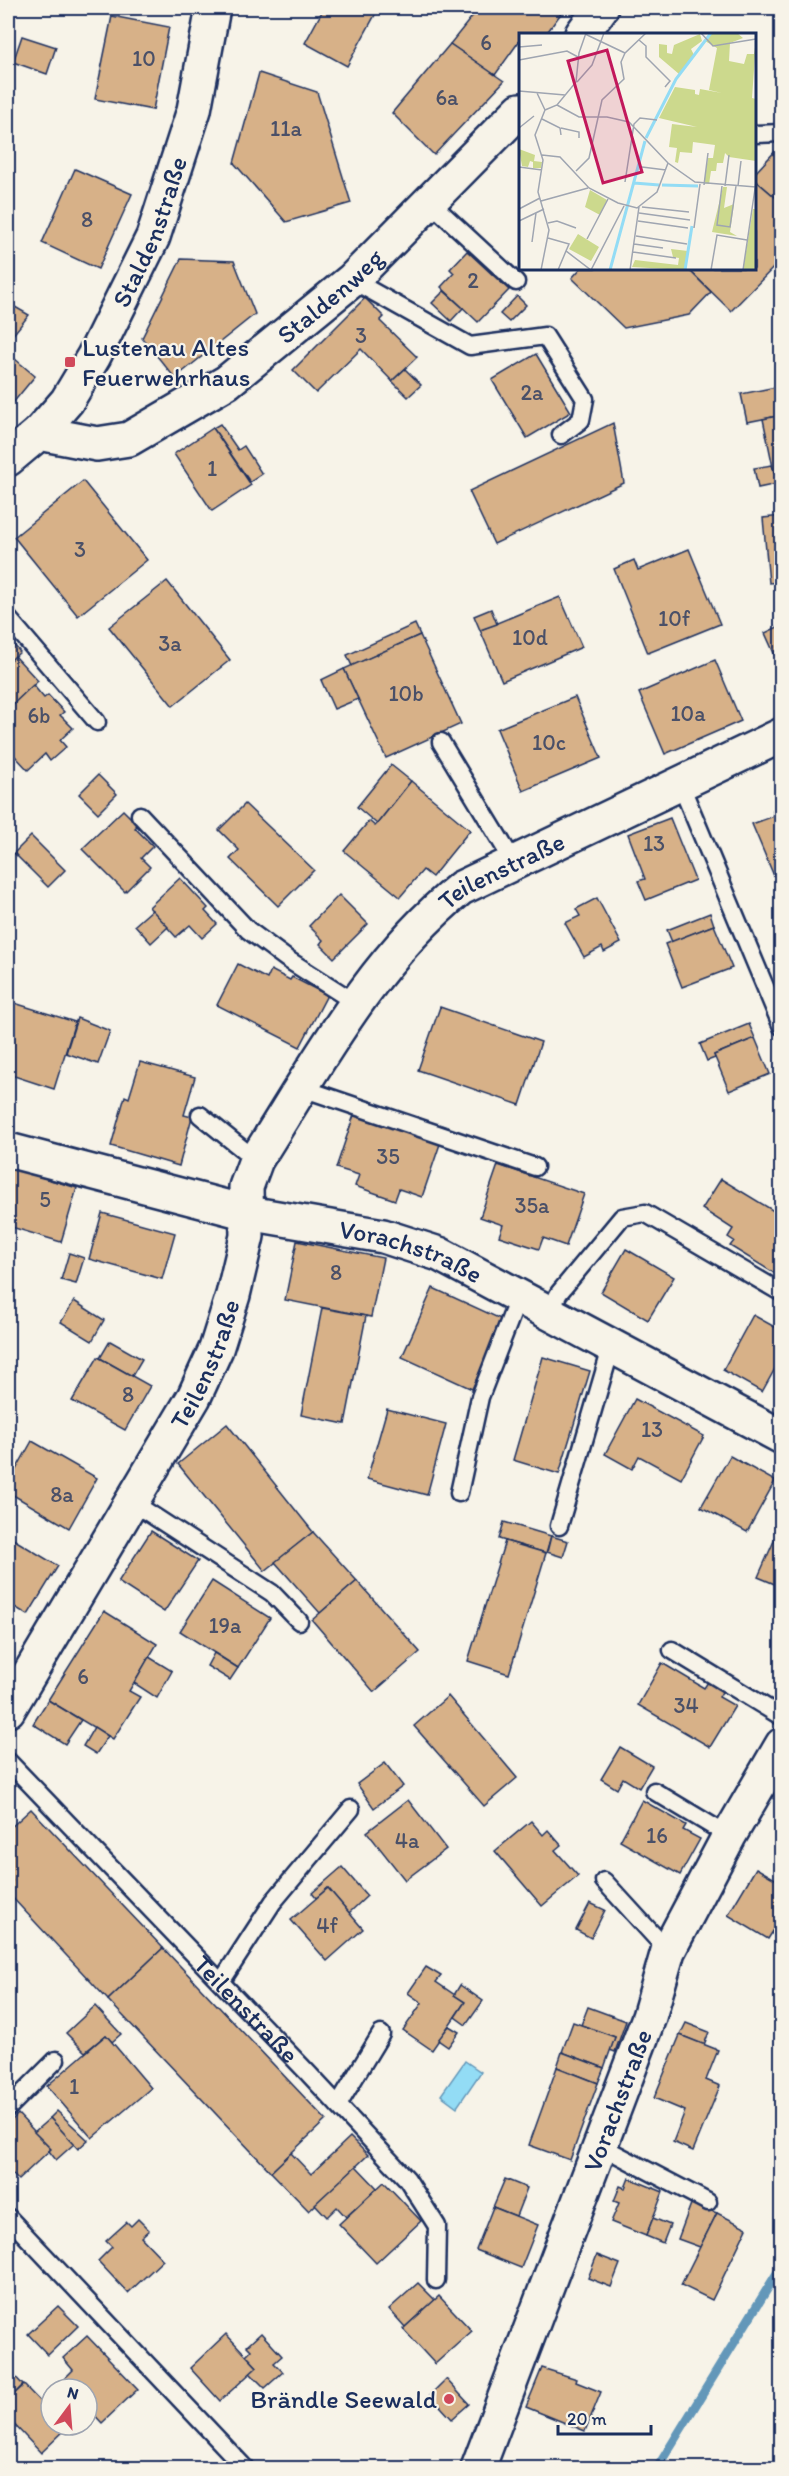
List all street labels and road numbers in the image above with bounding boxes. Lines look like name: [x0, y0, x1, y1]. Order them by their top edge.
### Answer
street label: Staldenstraße: [105, 152, 194, 312]
street label: Staldenweg: [270, 241, 391, 351]
street label: Teilenstraße: [431, 825, 570, 916]
street label: Vorachstraße: [337, 1213, 488, 1290]
street label: Teilenstraße: [163, 1295, 247, 1434]
street label: Teilenstraße: [187, 1948, 306, 2070]
street label: Vorachstraße: [576, 2025, 659, 2176]

